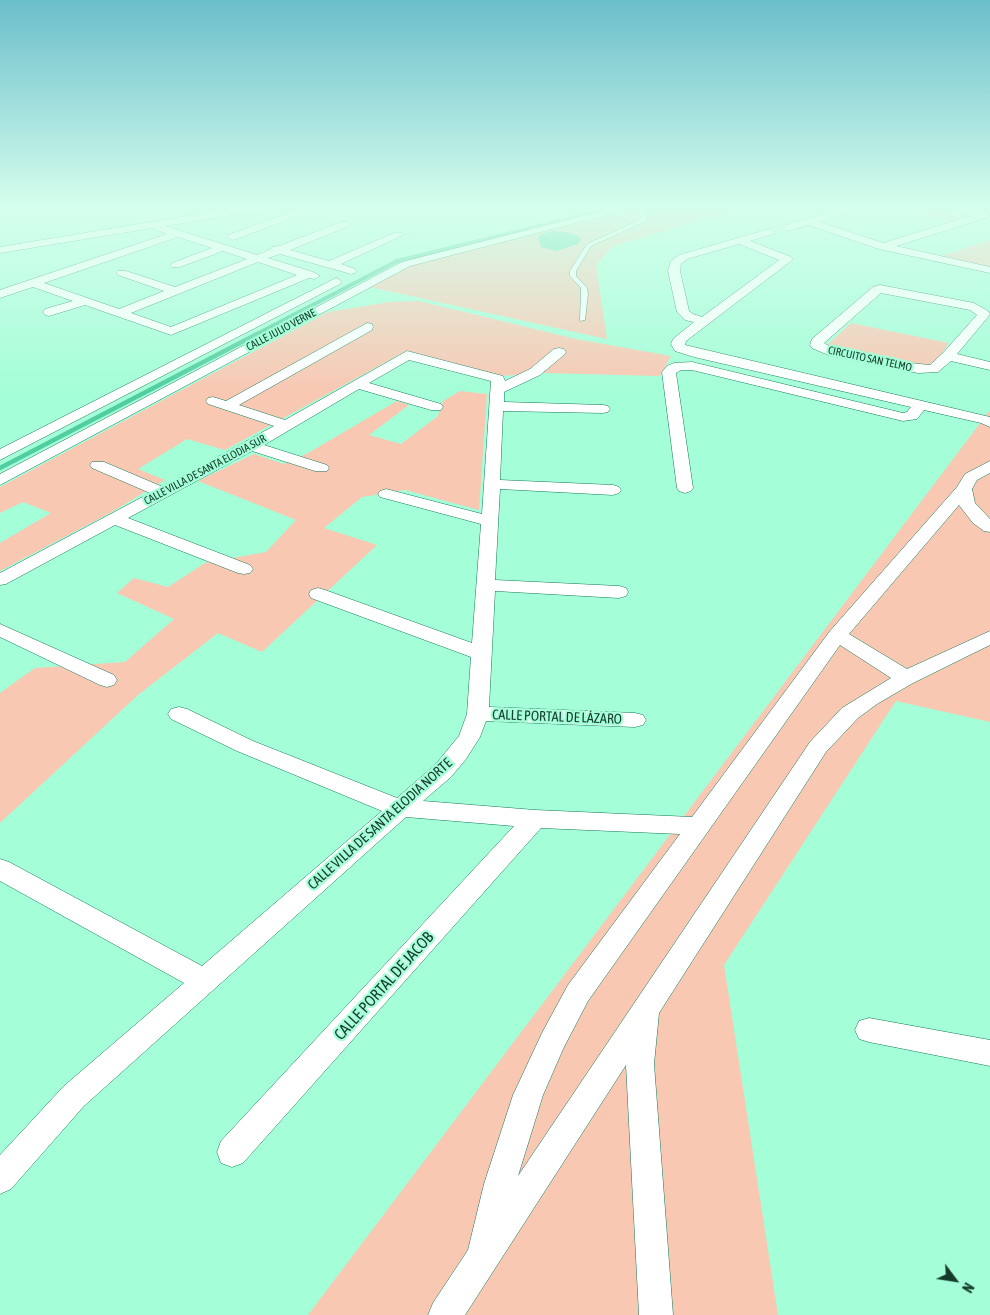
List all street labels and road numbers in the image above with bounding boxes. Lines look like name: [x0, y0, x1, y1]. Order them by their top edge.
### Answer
street label: CALLE JULIO VERNE: [244, 306, 318, 354]
street label: CIRCUITO SAN TELMO: [827, 344, 913, 374]
street label: CALLE VILLA DE SANTA ELODIA SUR: [142, 432, 268, 508]
street label: CALLE PORTAL DE LÁZARO: [492, 706, 622, 728]
street label: CALLE VILLA DE SANTA ELODIA NORTE: [305, 755, 455, 893]
street label: CALLE PORTAL DE JACOB: [330, 928, 438, 1044]

